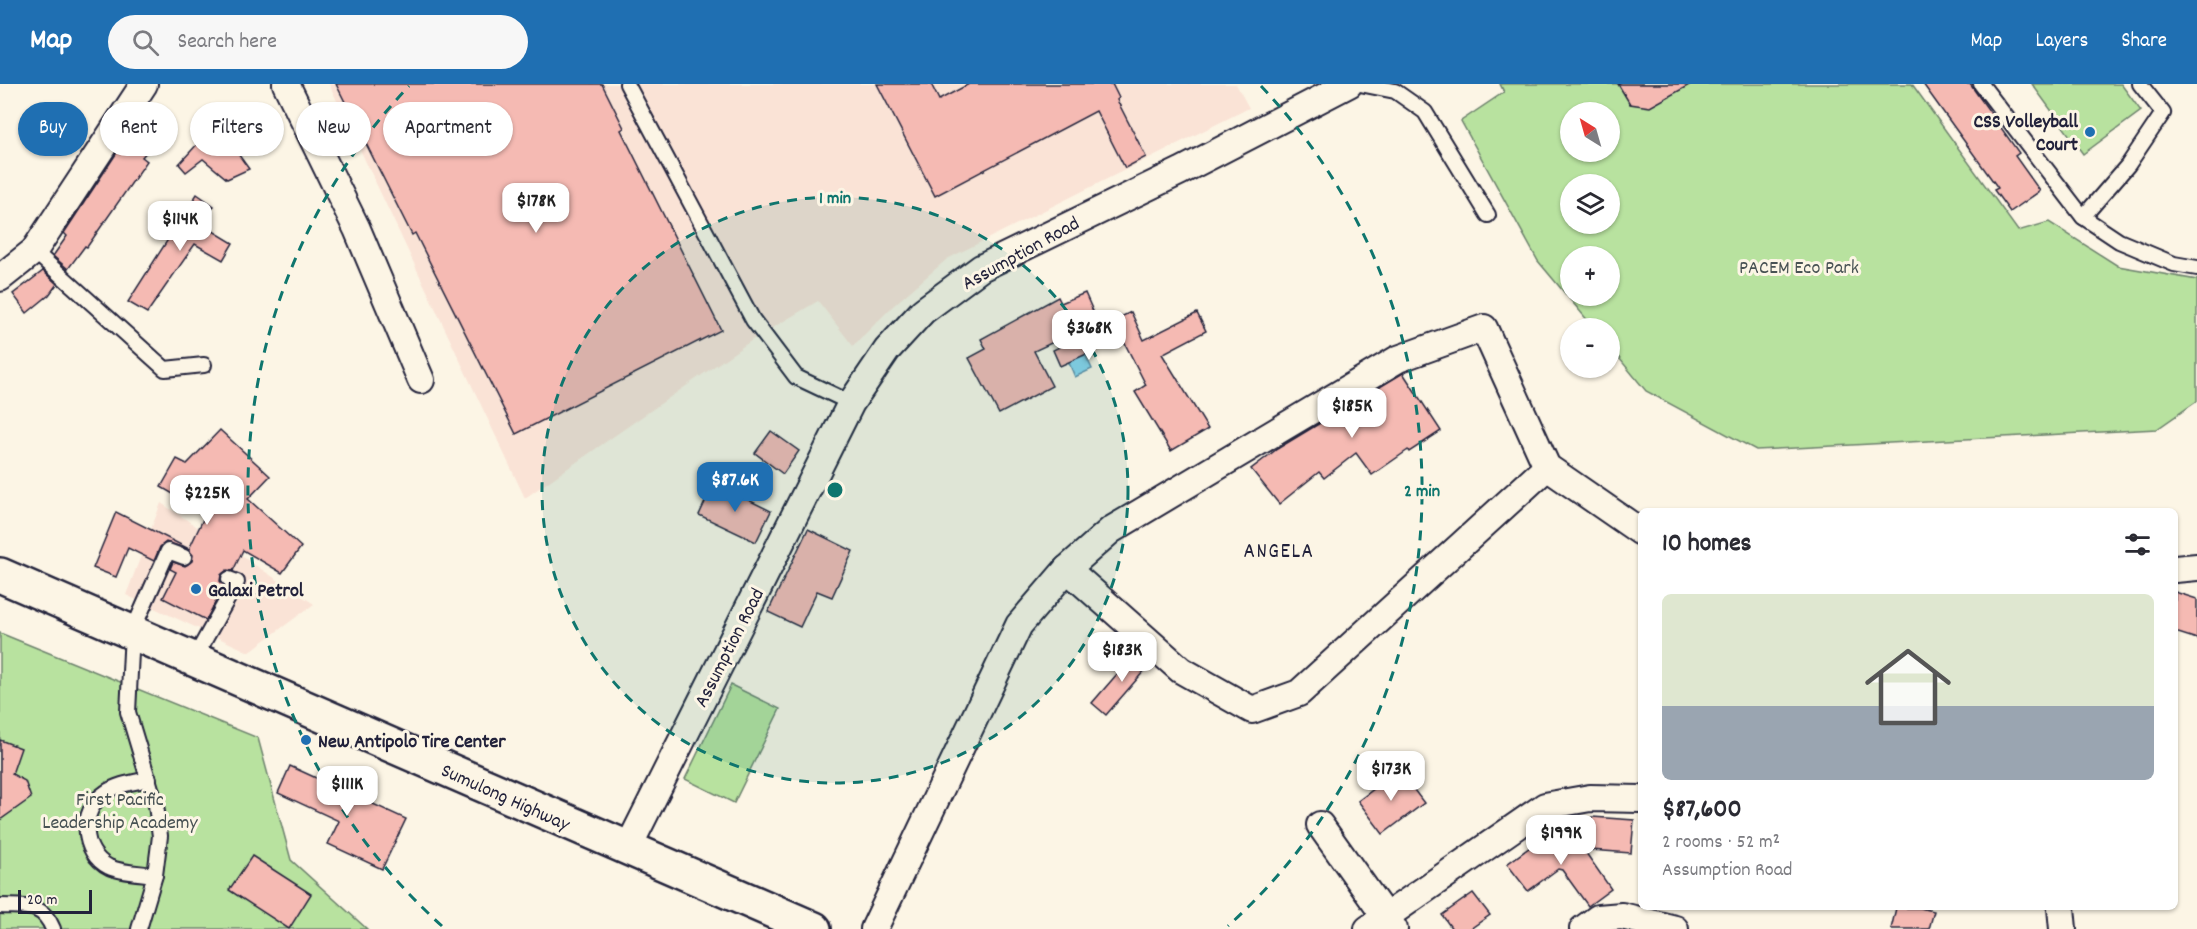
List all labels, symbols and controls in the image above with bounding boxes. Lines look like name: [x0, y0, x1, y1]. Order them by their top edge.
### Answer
search box: [108, 15, 528, 69]
text: Map: [30, 22, 72, 62]
icon: search: [129, 26, 162, 59]
text: Search here: [177, 27, 277, 58]
text: Map: [1971, 27, 2002, 57]
text: Layers: [2035, 27, 2088, 57]
text: Share: [2121, 27, 2167, 57]
chip: Buy: [18, 102, 88, 156]
chip: Rent: [100, 102, 178, 156]
chip: Filters: [190, 102, 284, 156]
chip: New: [296, 102, 371, 156]
chip: Apartment: [383, 102, 513, 156]
north arrow: [1560, 102, 1620, 162]
map controls: [1560, 102, 1620, 378]
place label: CSS Volleyball Court: [1973, 109, 2079, 160]
marker: CSS Volleyball Court: [2083, 125, 2097, 139]
button: layers: [1560, 174, 1620, 234]
pin: $178K: [494, 183, 578, 234]
text: 1 min: [819, 187, 851, 212]
text: $178K: [516, 188, 556, 216]
pin: $114K: [138, 201, 222, 252]
text: $114K: [162, 206, 198, 234]
street label: Assumption Road: [958, 211, 1085, 299]
button: +: [1560, 246, 1620, 306]
park label: PACEM Eco Park: [1739, 255, 1859, 283]
pin: $368K: [1047, 310, 1131, 361]
text: $368K: [1066, 315, 1112, 343]
button: −: [1560, 318, 1620, 378]
pin: $185K: [1310, 388, 1394, 439]
text: $185K: [1331, 393, 1373, 421]
pin: $87.6K: [686, 462, 784, 513]
text: $87.6K: [711, 467, 759, 495]
pin: $225K: [165, 475, 249, 526]
text: $225K: [184, 480, 230, 508]
centre of rings: [825, 480, 845, 500]
text: 2 min: [1404, 480, 1440, 505]
text: 10 homes: [1662, 526, 1752, 563]
icon: filters: [2121, 528, 2154, 561]
district label: ANGELA: [1243, 538, 1315, 568]
place label: Galaxi Petrol: [208, 578, 304, 606]
marker: Galaxi Petrol: [189, 582, 203, 596]
street label: Assumption Road: [689, 584, 773, 713]
pin: $183K: [1080, 632, 1164, 683]
icon: home: [1854, 633, 1962, 741]
text: $183K: [1102, 637, 1142, 665]
place label: New Antipolo Tire Center: [318, 729, 506, 757]
marker: New Antipolo Tire Center: [299, 733, 313, 747]
pin: $173K: [1349, 751, 1433, 802]
text: $173K: [1371, 756, 1411, 784]
street label: Sumulong Highway: [436, 758, 574, 840]
pin: $111K: [305, 766, 389, 817]
text: $111K: [331, 771, 363, 799]
park label: First Pacific Leadership Academy: [42, 787, 199, 838]
text: $87,600: [1662, 792, 1742, 829]
pin: $199K: [1519, 815, 1603, 866]
text: $199K: [1540, 820, 1582, 848]
text: 2 rooms · 52 m²: [1662, 829, 1780, 857]
text: Assumption Road: [1662, 857, 1793, 885]
scale bar: [18, 887, 92, 914]
text: 20 m: [27, 889, 57, 912]

